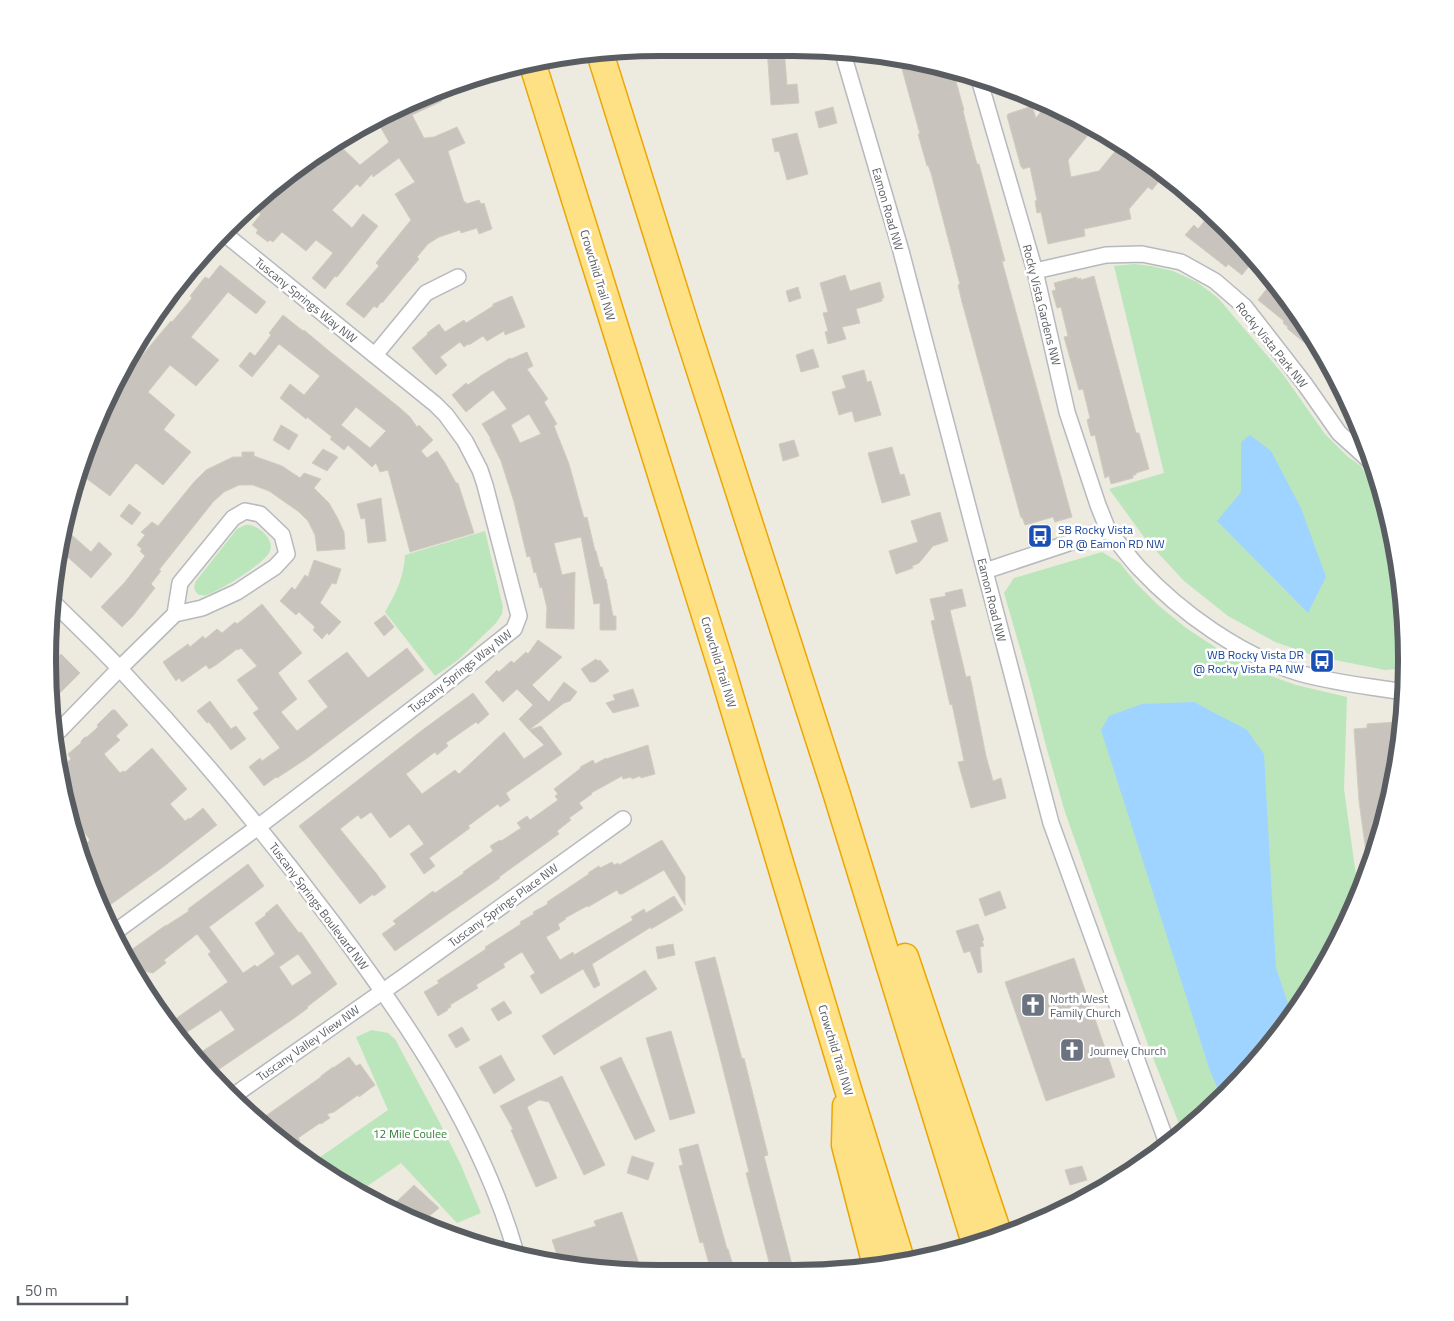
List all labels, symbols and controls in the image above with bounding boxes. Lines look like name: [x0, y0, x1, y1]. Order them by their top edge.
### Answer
street label: Eamon Road NW: [867, 165, 909, 253]
street label: Crowchild Trail NW: [575, 227, 621, 323]
street label: Rocky Vista Gardens NW: [1018, 242, 1066, 368]
street label: Tuscany Springs Way NW: [251, 253, 362, 348]
street label: Rocky Vista Park NW: [1231, 298, 1313, 392]
place label: SB Rocky Vista DR @ Eamon RD NW: [1058, 520, 1165, 553]
bus stop icon: SB Rocky Vista DR @ Eamon RD NW: [1027, 523, 1053, 549]
street label: Eamon Road NW: [972, 556, 1012, 644]
street label: Crowchild Trail NW: [696, 614, 742, 710]
street label: Tuscany Springs Way NW: [404, 624, 516, 718]
place label: WB Rocky Vista DR @ Rocky Vista PA NW: [1193, 645, 1304, 678]
bus stop icon: WB Rocky Vista DR @ Rocky Vista PA NW: [1309, 648, 1335, 674]
street label: Tuscany Springs Boulevard NW: [264, 838, 374, 974]
street label: Tuscany Springs Place NW: [444, 858, 562, 952]
place label: North West Family Church: [1050, 989, 1121, 1022]
church icon: North West Family Church: [1020, 992, 1046, 1018]
street label: Tuscany Valley View NW: [253, 1000, 364, 1086]
street label: Crowchild Trail NW: [813, 1002, 859, 1098]
church icon: Journey Church: [1059, 1037, 1085, 1063]
place label: Journey Church: [1090, 1041, 1166, 1060]
park label: 12 Mile Coulee: [373, 1124, 447, 1143]
scale bar: [18, 1274, 126, 1306]
text: 50 m: [25, 1279, 58, 1302]

